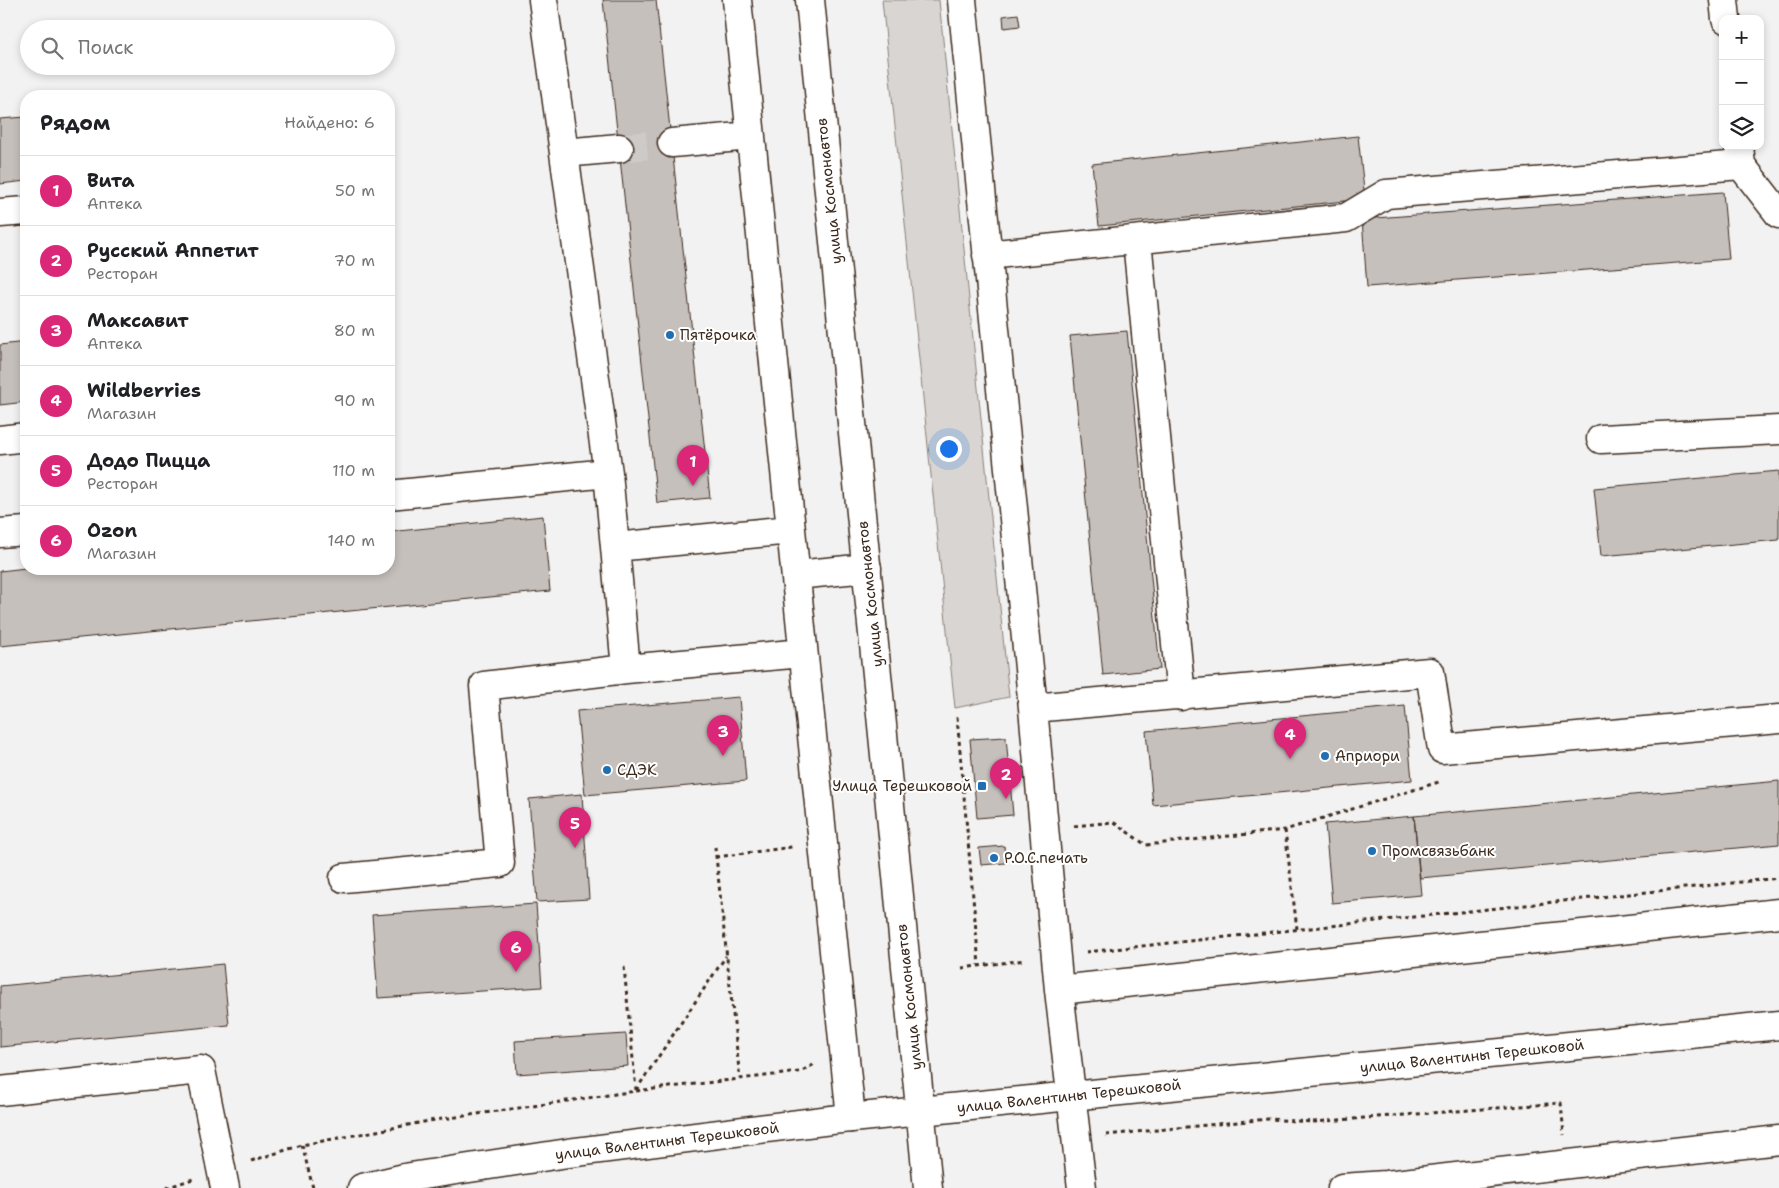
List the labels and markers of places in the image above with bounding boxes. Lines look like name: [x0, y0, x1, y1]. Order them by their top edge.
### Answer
place label: Пятёрочка: [680, 325, 757, 345]
marker: Пятёрочка: [664, 329, 676, 341]
pin: 1: [677, 445, 709, 486]
pin: 3: [707, 715, 739, 756]
pin: 4: [1274, 718, 1306, 759]
place label: Априори: [1335, 746, 1400, 766]
marker: Априори: [1319, 750, 1331, 762]
pin: 2: [990, 758, 1022, 799]
place label: СДЭК: [617, 760, 657, 780]
marker: СДЭК: [601, 764, 613, 776]
place label: Улица Терешковой: [832, 776, 972, 796]
marker: Улица Терешковой: [976, 780, 988, 792]
pin: 5: [559, 807, 591, 848]
place label: Промсвязьбанк: [1382, 841, 1495, 861]
marker: Промсвязьбанк: [1366, 845, 1378, 857]
place label: Р.О.С.печать: [1004, 848, 1088, 868]
marker: Р.О.С.печать: [988, 852, 1000, 864]
pin: 6: [500, 931, 532, 972]

